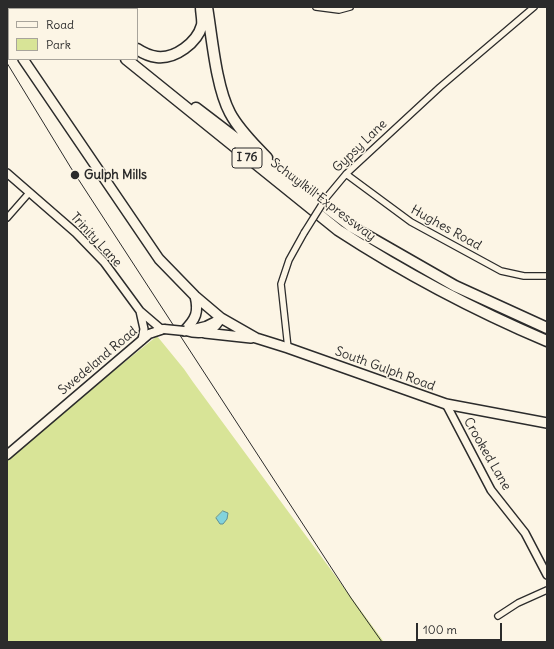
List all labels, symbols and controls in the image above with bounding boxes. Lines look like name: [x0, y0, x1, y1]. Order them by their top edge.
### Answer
legend: [8, 8, 138, 60]
text: Road: [46, 17, 74, 32]
text: Park: [46, 37, 71, 52]
street label: Gypsy Lane: [330, 116, 390, 176]
road number: I 76: [232, 148, 262, 168]
street label: Schuylkill Expressway: [267, 155, 379, 245]
place label: Gulph Mills: [84, 167, 147, 183]
marker: Gulph Mills: [69, 169, 81, 181]
street label: Hughes Road: [408, 202, 484, 254]
street label: Trinity Lane: [67, 210, 125, 270]
street label: Swedeland Road: [55, 324, 141, 398]
street label: South Gulph Road: [333, 344, 437, 394]
street label: Crooked Lane: [460, 415, 514, 493]
scale bar: [418, 615, 504, 641]
text: 100 m: [423, 622, 457, 637]

